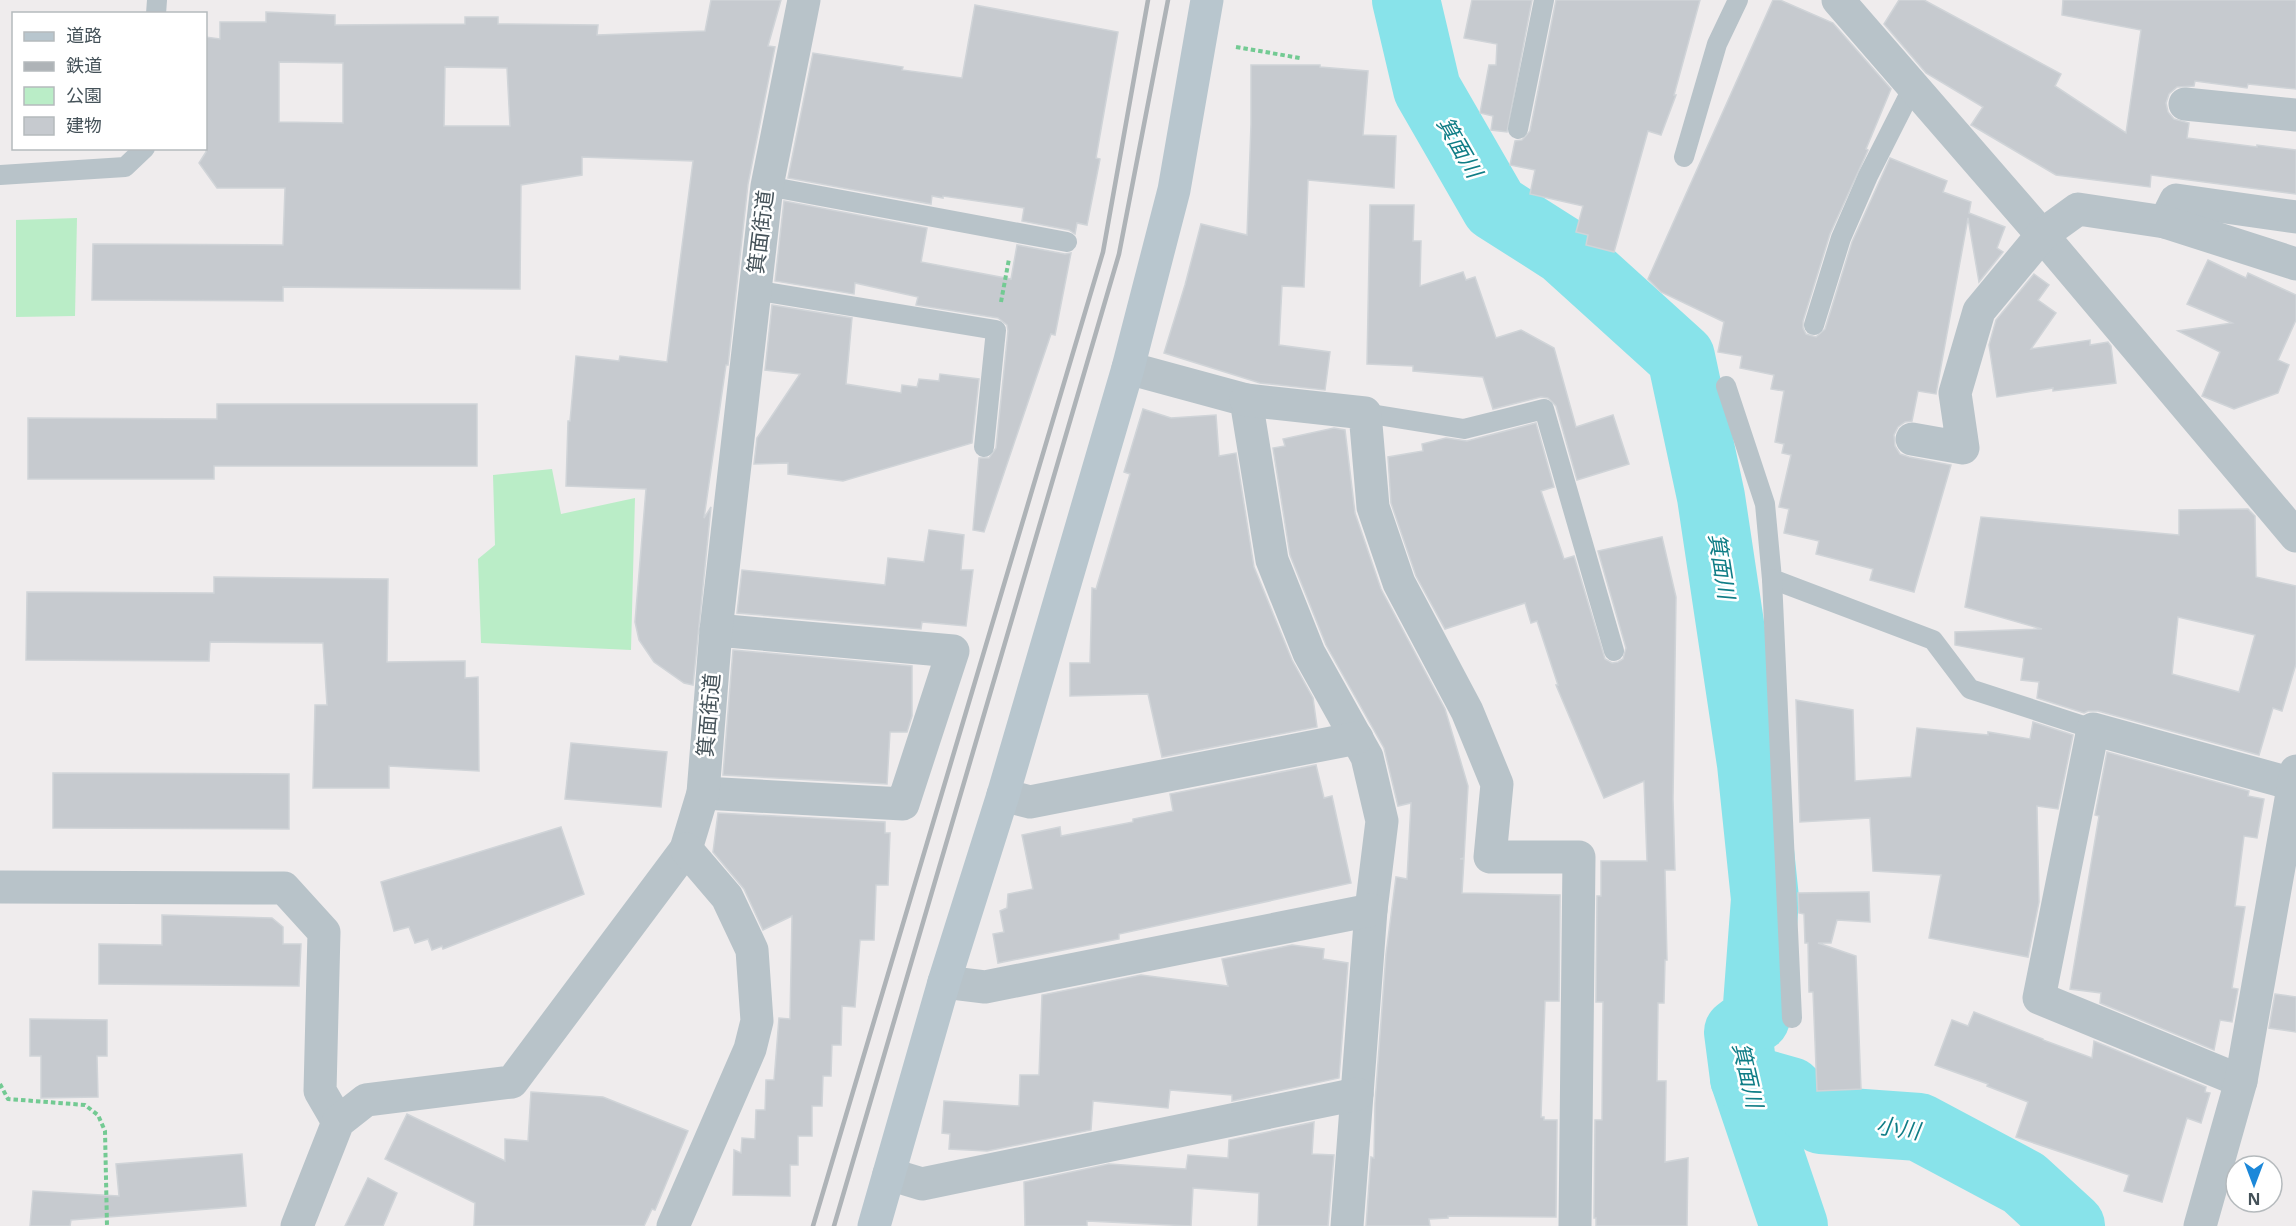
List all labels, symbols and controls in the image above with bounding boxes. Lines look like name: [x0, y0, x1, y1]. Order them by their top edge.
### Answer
legend: [12, 12, 207, 150]
text: 道路: [66, 23, 102, 47]
text: 鉄道: [66, 53, 102, 77]
text: 公園: [66, 83, 102, 107]
water label: 箕面川: [1431, 110, 1491, 184]
text: 建物: [66, 113, 102, 137]
street label: 箕面街道: [741, 188, 779, 275]
water label: 箕面川: [1703, 531, 1743, 603]
street label: 箕面街道: [690, 672, 726, 758]
water label: 箕面川: [1727, 1039, 1771, 1112]
water label: 小川: [1874, 1109, 1924, 1145]
north arrow: [2224, 1154, 2284, 1214]
text: N: [2247, 1188, 2261, 1210]

